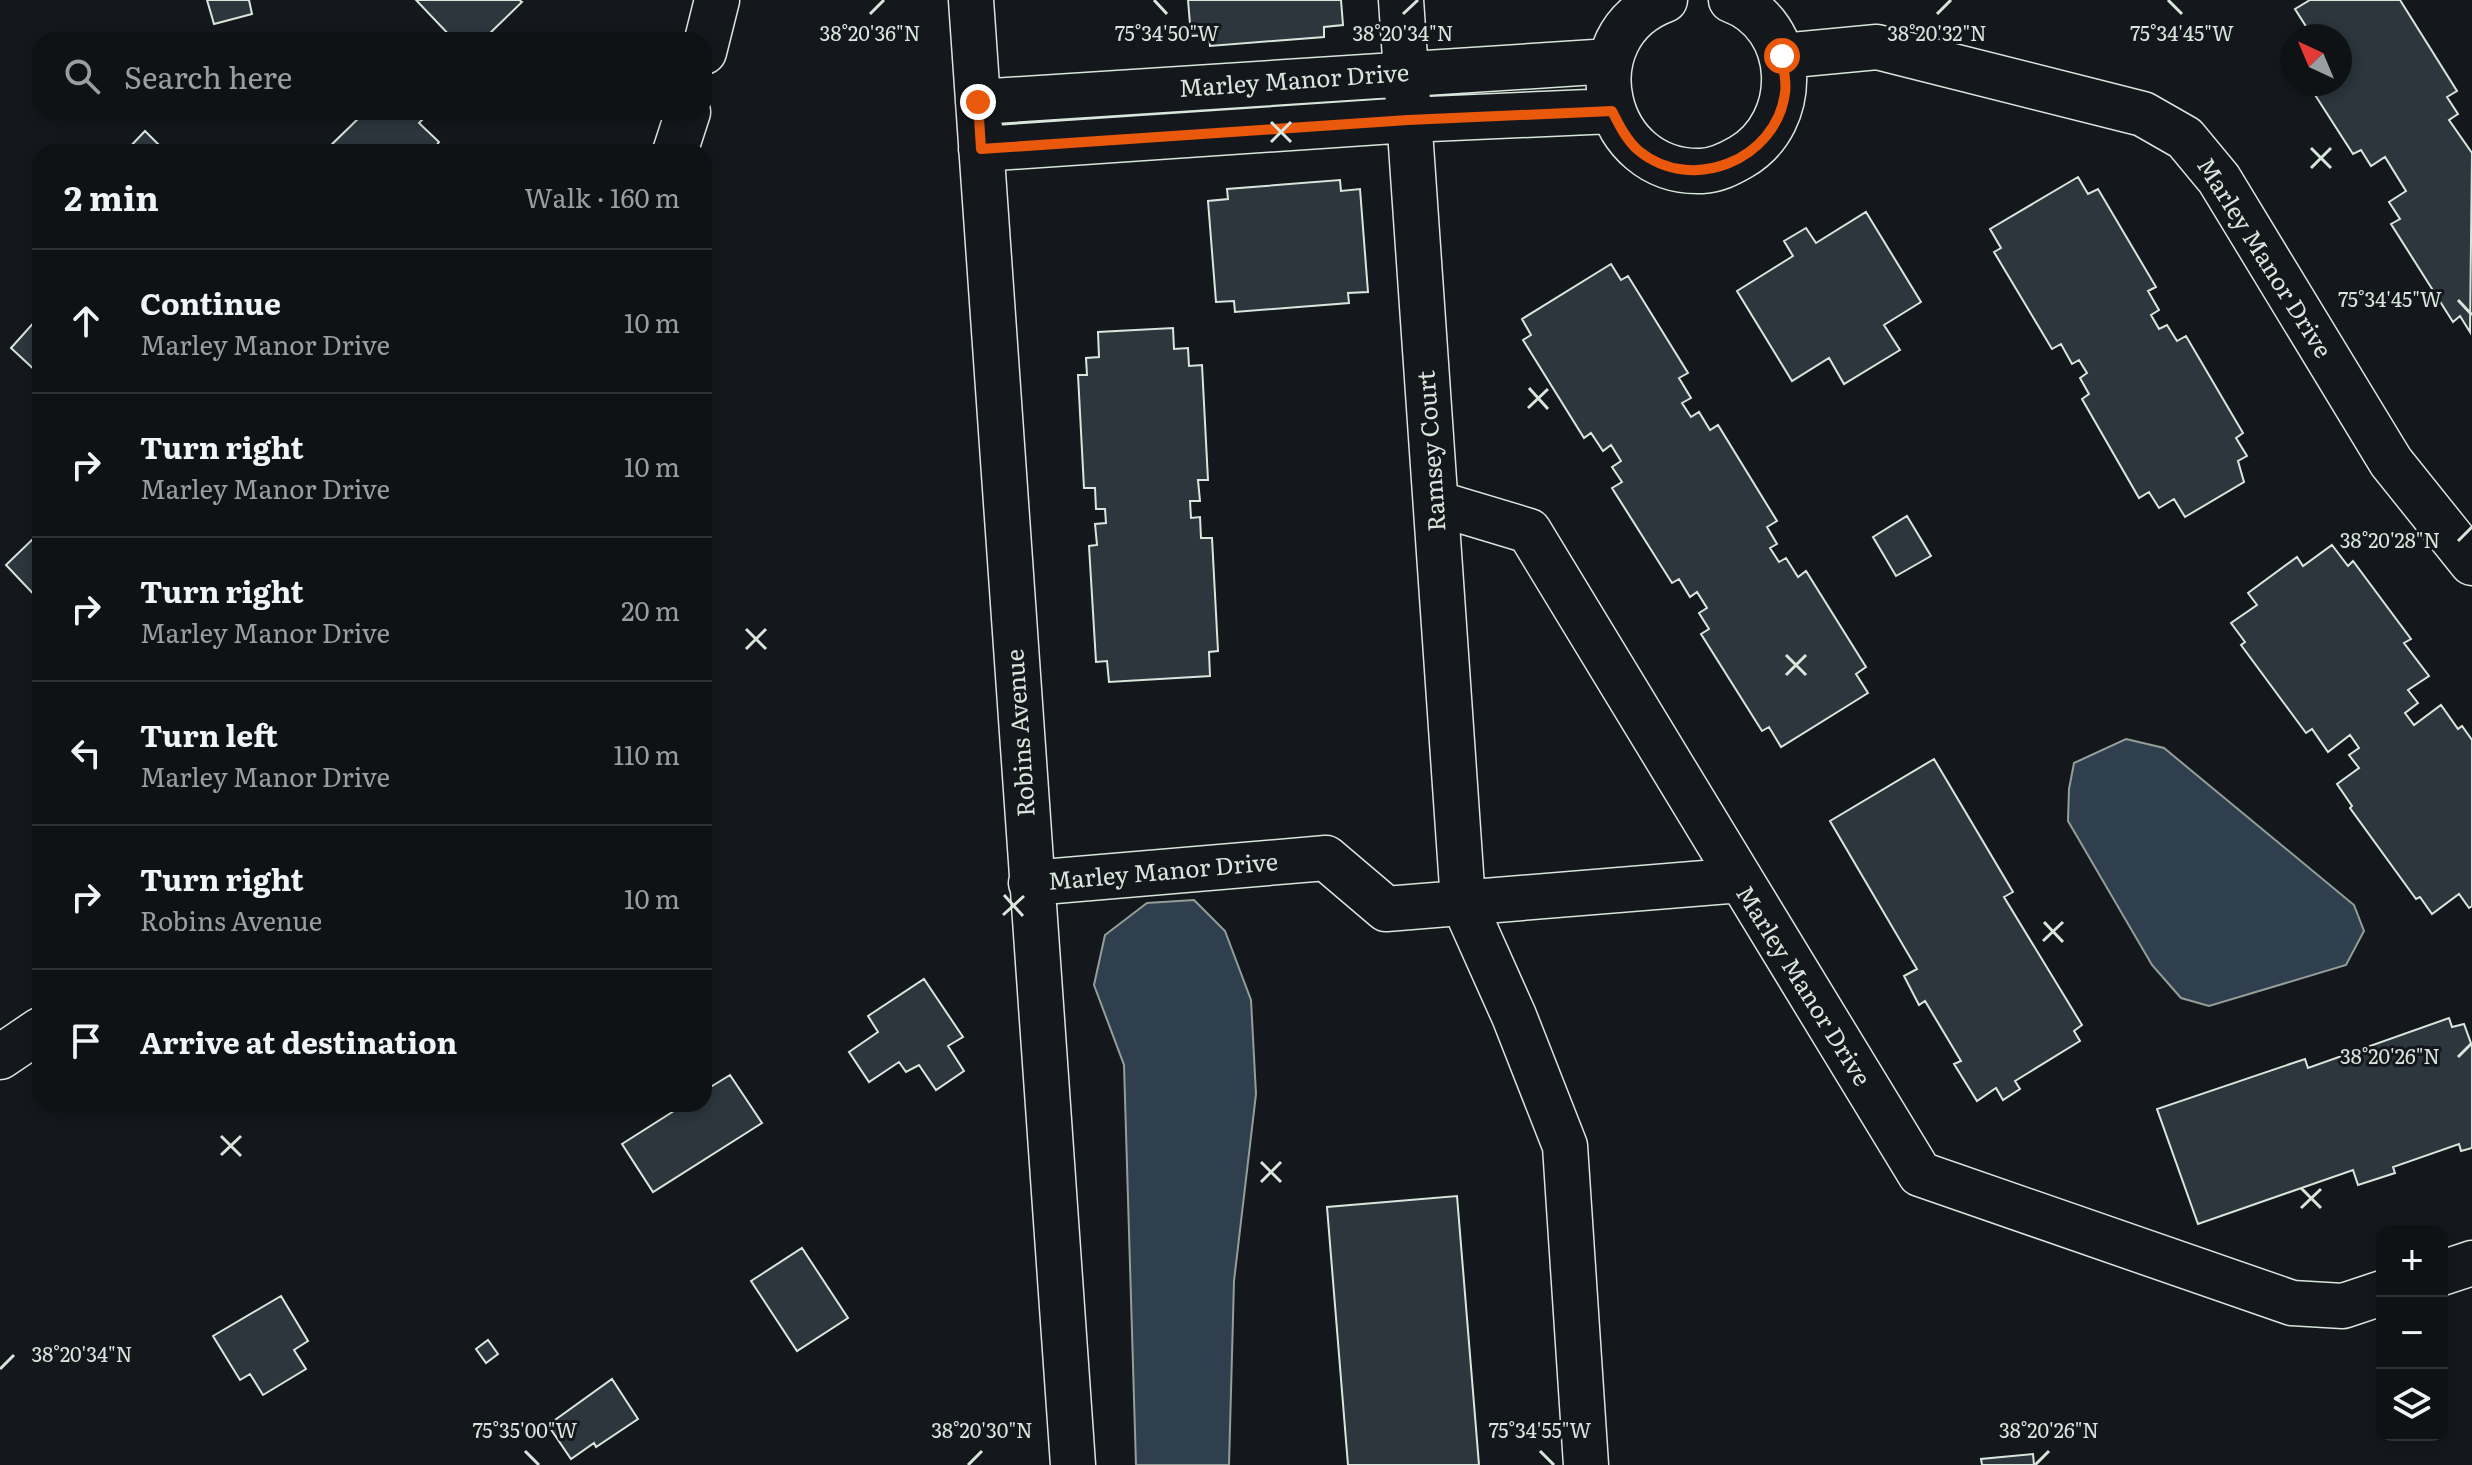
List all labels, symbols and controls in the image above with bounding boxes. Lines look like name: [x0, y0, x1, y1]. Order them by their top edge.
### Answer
text: 38°20'36"N: [820, 17, 920, 47]
text: 75°34'50"W: [1115, 17, 1219, 47]
text: 38°20'34"N: [1352, 17, 1454, 47]
text: 38°20'32"N: [1887, 17, 1987, 47]
text: 75°34'45"W: [2130, 17, 2234, 47]
north arrow: [2280, 24, 2352, 96]
search box: [32, 32, 712, 120]
route start: [1764, 38, 1800, 74]
street label: Marley Manor Drive: [1178, 53, 1410, 104]
icon: search: [60, 54, 104, 98]
text: Search here: [124, 54, 292, 98]
route end: [960, 84, 996, 120]
street label: Marley Manor Drive: [2190, 150, 2342, 364]
text: 2 min: [64, 171, 159, 221]
text: Walk · 160 m: [524, 177, 680, 216]
text: Continue: [140, 280, 281, 324]
text: 75°34'45"W: [2338, 283, 2442, 313]
icon: ahead: [64, 299, 108, 343]
text: 10 m: [624, 302, 680, 341]
text: Marley Manor Drive: [140, 324, 390, 363]
street label: Ramsey Court: [1406, 369, 1453, 533]
text: Turn right: [140, 424, 304, 468]
icon: right: [64, 443, 108, 487]
text: 10 m: [624, 446, 680, 485]
text: Marley Manor Drive: [140, 468, 390, 507]
text: 38°20'28"N: [2340, 524, 2440, 554]
text: Turn right: [140, 568, 304, 612]
icon: right: [64, 587, 108, 631]
text: 20 m: [621, 590, 680, 629]
text: Marley Manor Drive: [140, 612, 390, 651]
street label: Robins Avenue: [995, 648, 1042, 818]
text: Turn left: [140, 712, 278, 756]
icon: left: [64, 731, 108, 775]
text: 110 m: [613, 734, 680, 773]
text: Marley Manor Drive: [140, 756, 390, 795]
street label: Marley Manor Drive: [1046, 842, 1279, 897]
text: Turn right: [140, 856, 304, 900]
icon: right: [64, 875, 108, 919]
text: 10 m: [624, 878, 680, 917]
street label: Marley Manor Drive: [1729, 878, 1881, 1092]
text: Robins Avenue: [140, 900, 322, 939]
icon: arrive: [64, 1019, 108, 1063]
text: Arrive at destination: [140, 1019, 457, 1063]
text: 38°20'26"N: [2340, 1040, 2440, 1070]
map controls: [2376, 1225, 2448, 1441]
button: +: [2376, 1225, 2448, 1297]
button: −: [2376, 1297, 2448, 1369]
text: 38°20'34"N: [31, 1338, 133, 1368]
button: layers: [2376, 1369, 2448, 1441]
text: 75°35'00"W: [473, 1414, 577, 1444]
text: 38°20'30"N: [931, 1414, 1033, 1444]
text: 75°34'55"W: [1489, 1414, 1592, 1444]
text: 38°20'26"N: [1999, 1414, 2099, 1444]

